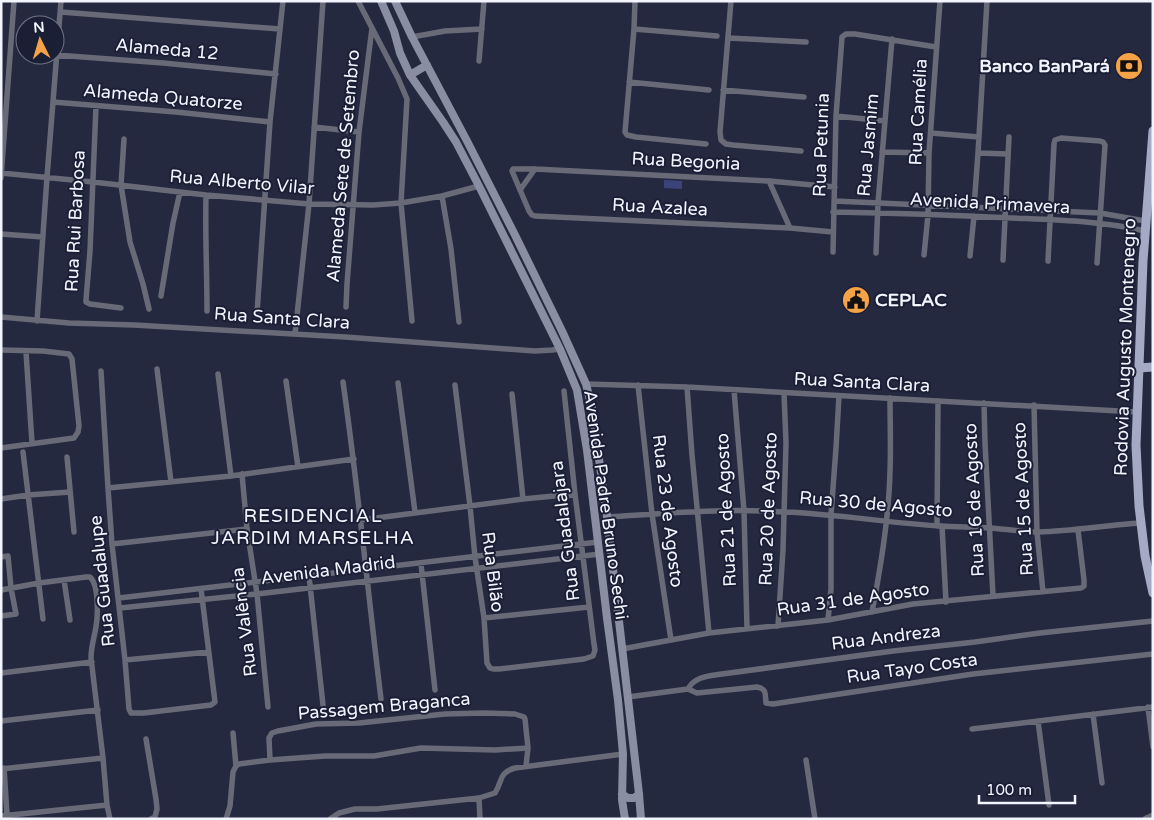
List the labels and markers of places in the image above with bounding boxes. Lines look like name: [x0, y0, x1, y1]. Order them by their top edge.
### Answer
bank icon: Banco BanPará: [1114, 51, 1144, 81]
place label: Banco BanPará: [979, 55, 1110, 77]
public building icon: CEPLAC: [841, 285, 871, 315]
place label: CEPLAC: [875, 289, 947, 311]

